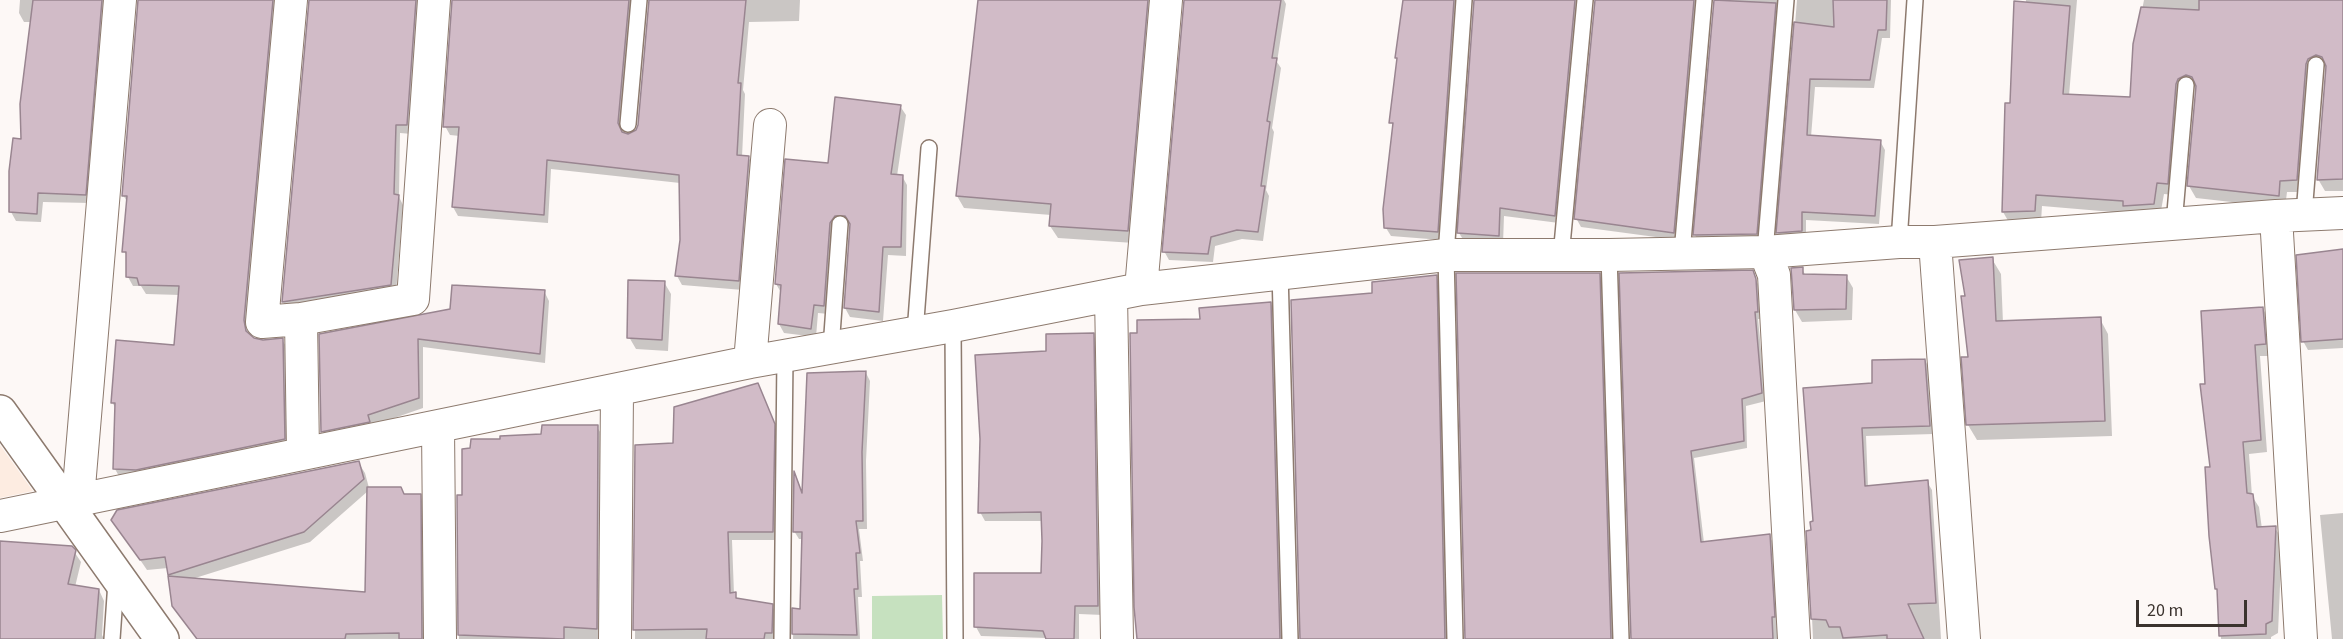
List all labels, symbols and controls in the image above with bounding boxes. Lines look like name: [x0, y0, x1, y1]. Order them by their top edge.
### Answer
scale bar: [2139, 588, 2250, 626]
text: 20 m: [2147, 598, 2183, 623]

